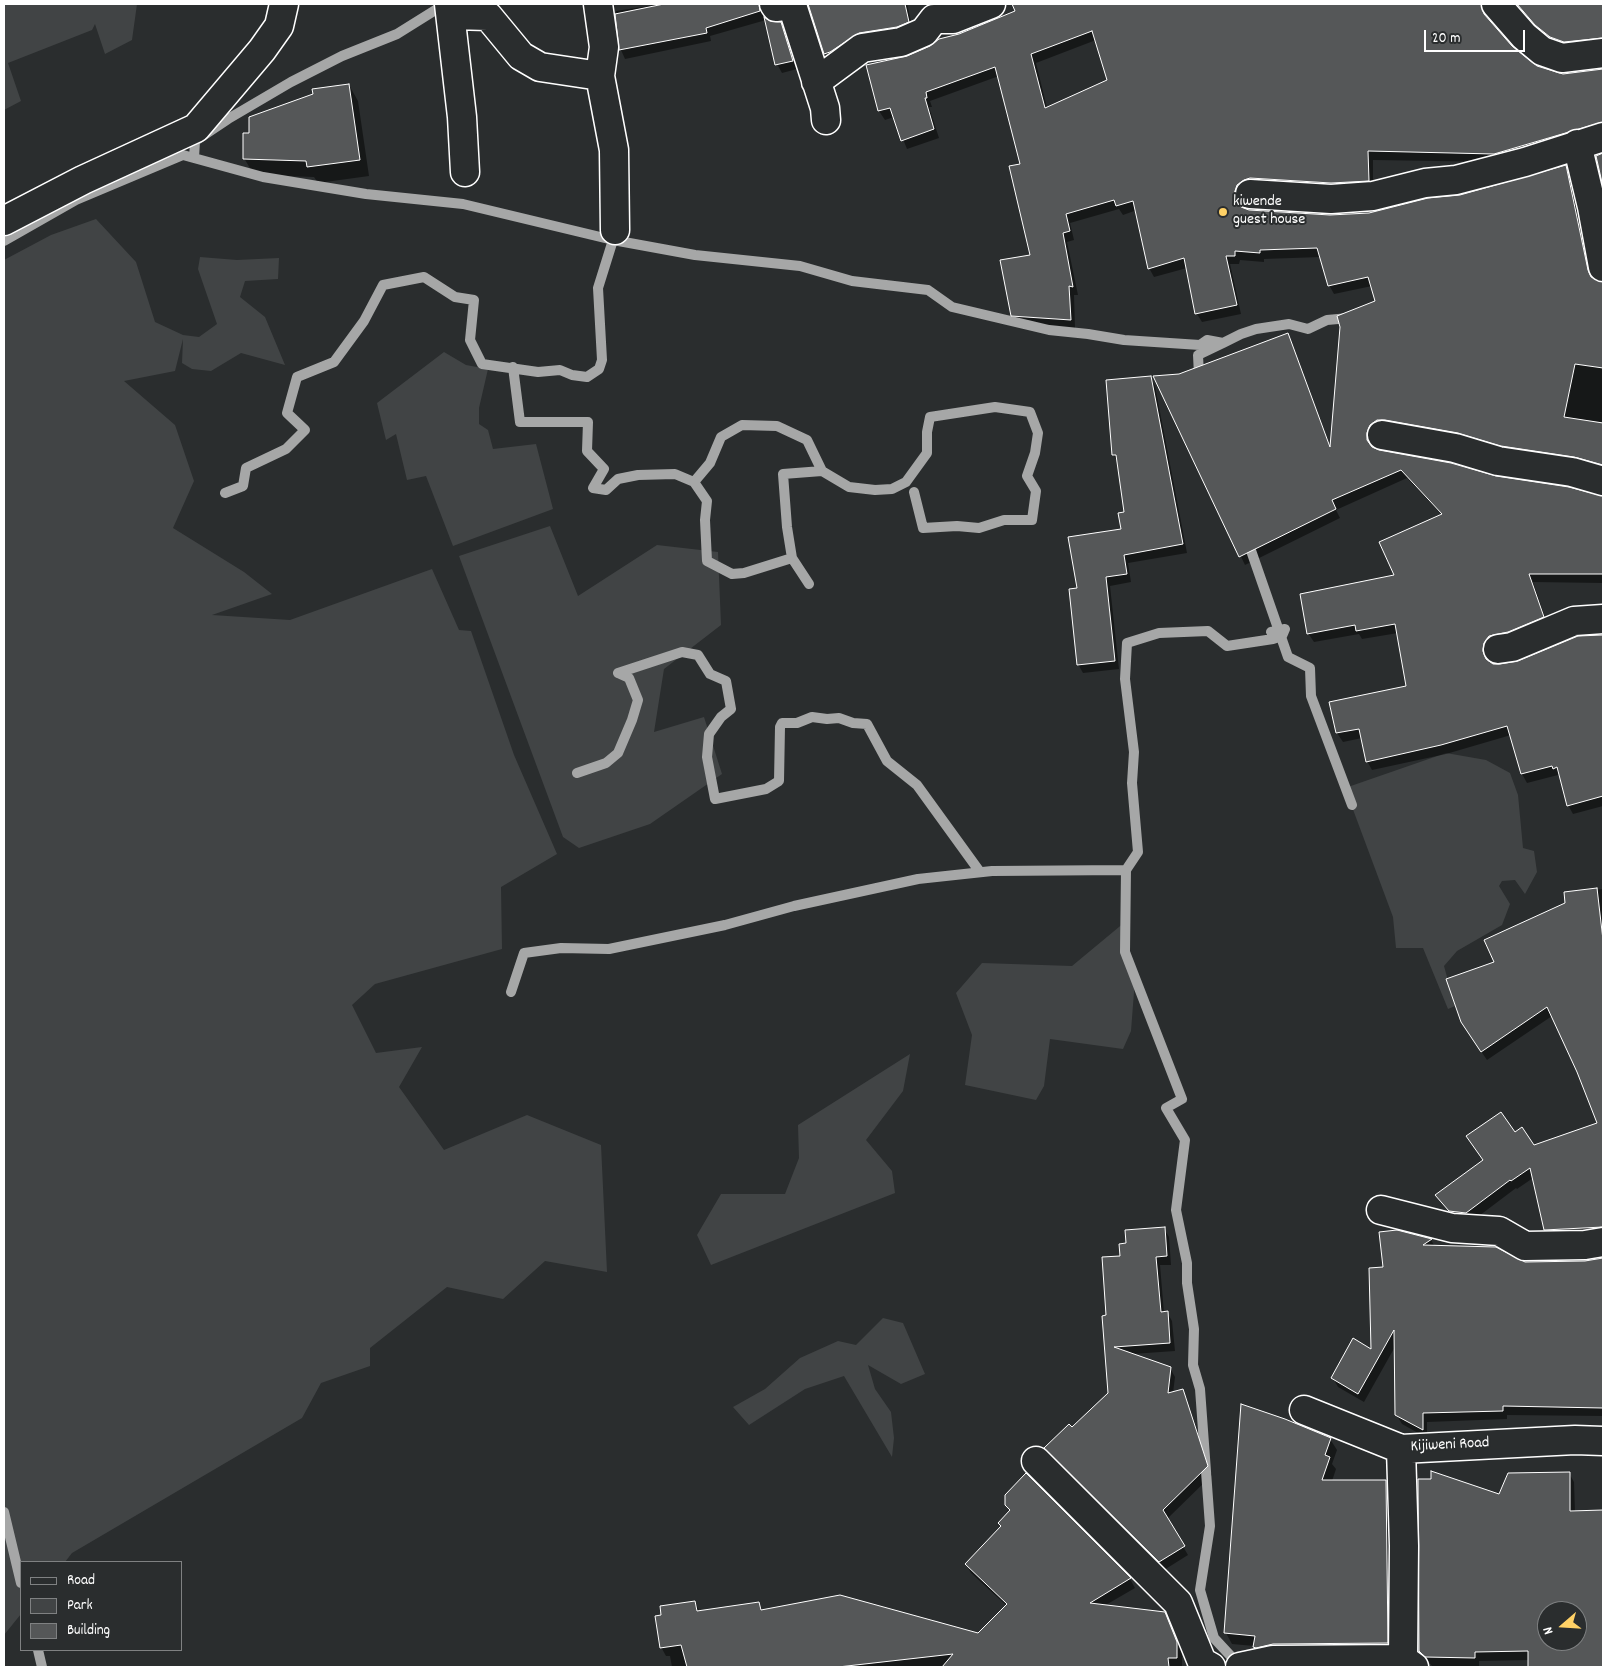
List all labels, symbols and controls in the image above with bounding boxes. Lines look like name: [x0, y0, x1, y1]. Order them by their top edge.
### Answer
scale bar: [1427, 20, 1528, 52]
text: 20 m: [1432, 28, 1460, 50]
place label: kiwende guest house: [1233, 193, 1305, 231]
marker: kiwende guest house: [1217, 206, 1229, 218]
street label: Kijiweni Road: [1410, 1434, 1490, 1458]
legend: [20, 1561, 182, 1651]
text: Road: [67, 1570, 95, 1592]
text: Park: [67, 1595, 93, 1617]
north arrow: [1537, 1601, 1587, 1651]
text: Building: [67, 1620, 110, 1642]
text: N: [1538, 1624, 1559, 1637]

